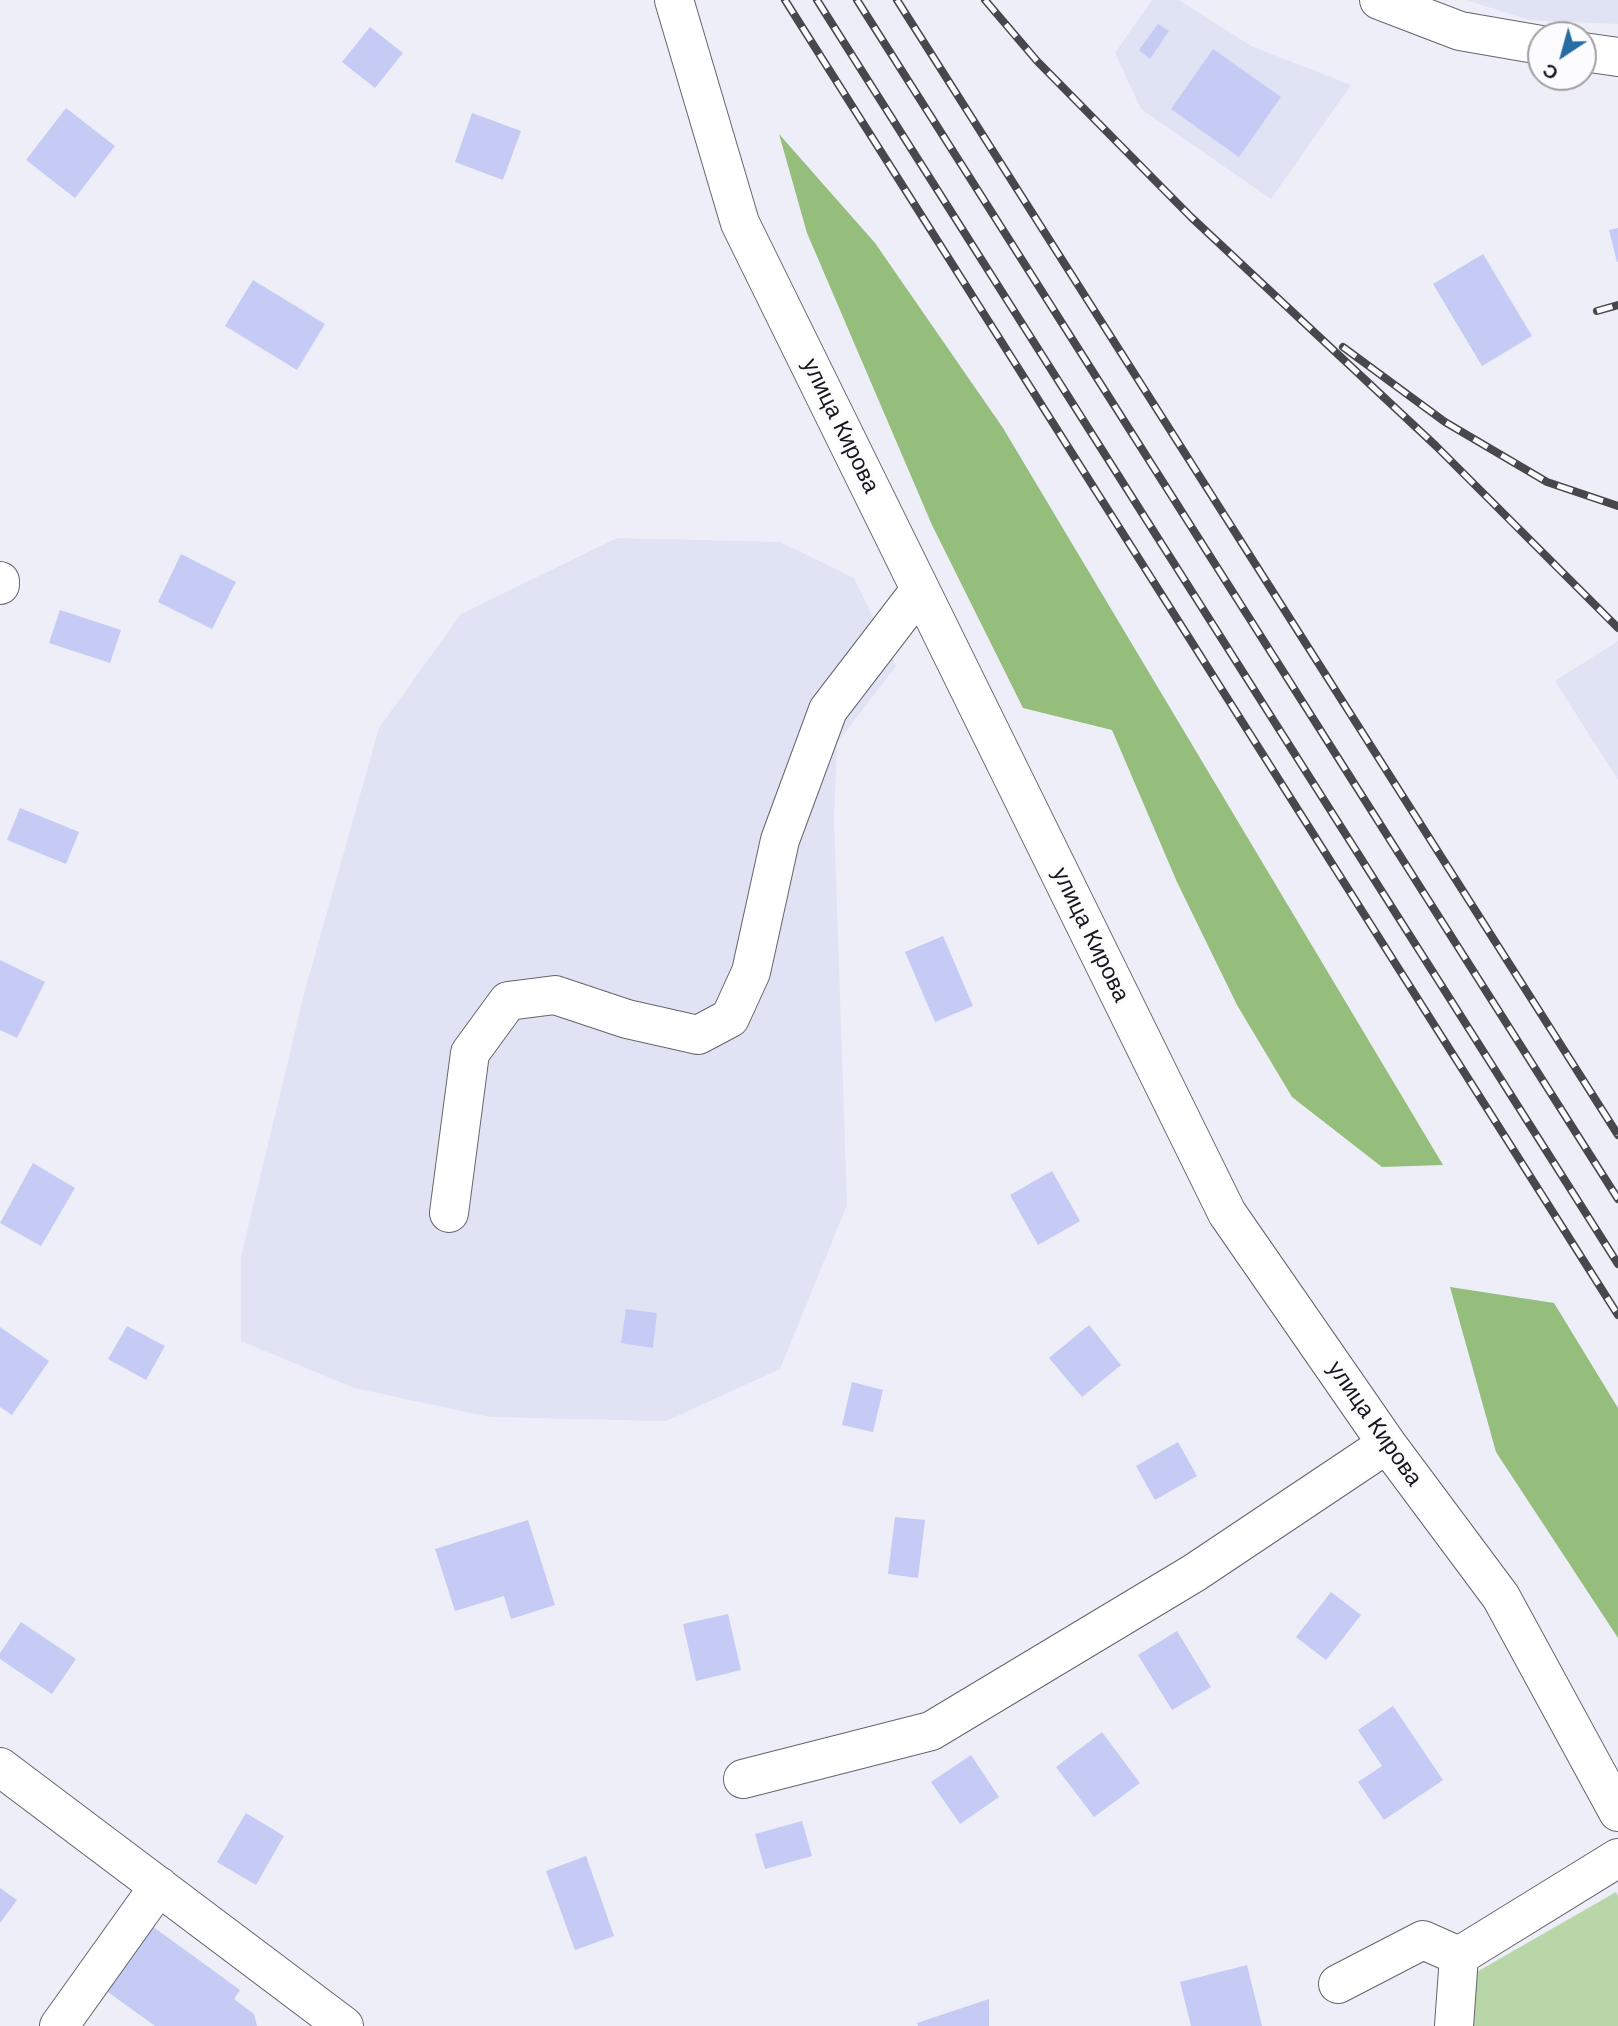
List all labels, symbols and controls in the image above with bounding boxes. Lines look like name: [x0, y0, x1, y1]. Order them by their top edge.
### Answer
north arrow: [1527, 21, 1597, 91]
text: С: [1539, 59, 1562, 84]
street label: улица Кирова: [796, 354, 884, 498]
street label: улица Кирова: [1046, 863, 1134, 1007]
street label: улица Кирова: [1321, 1356, 1427, 1492]

